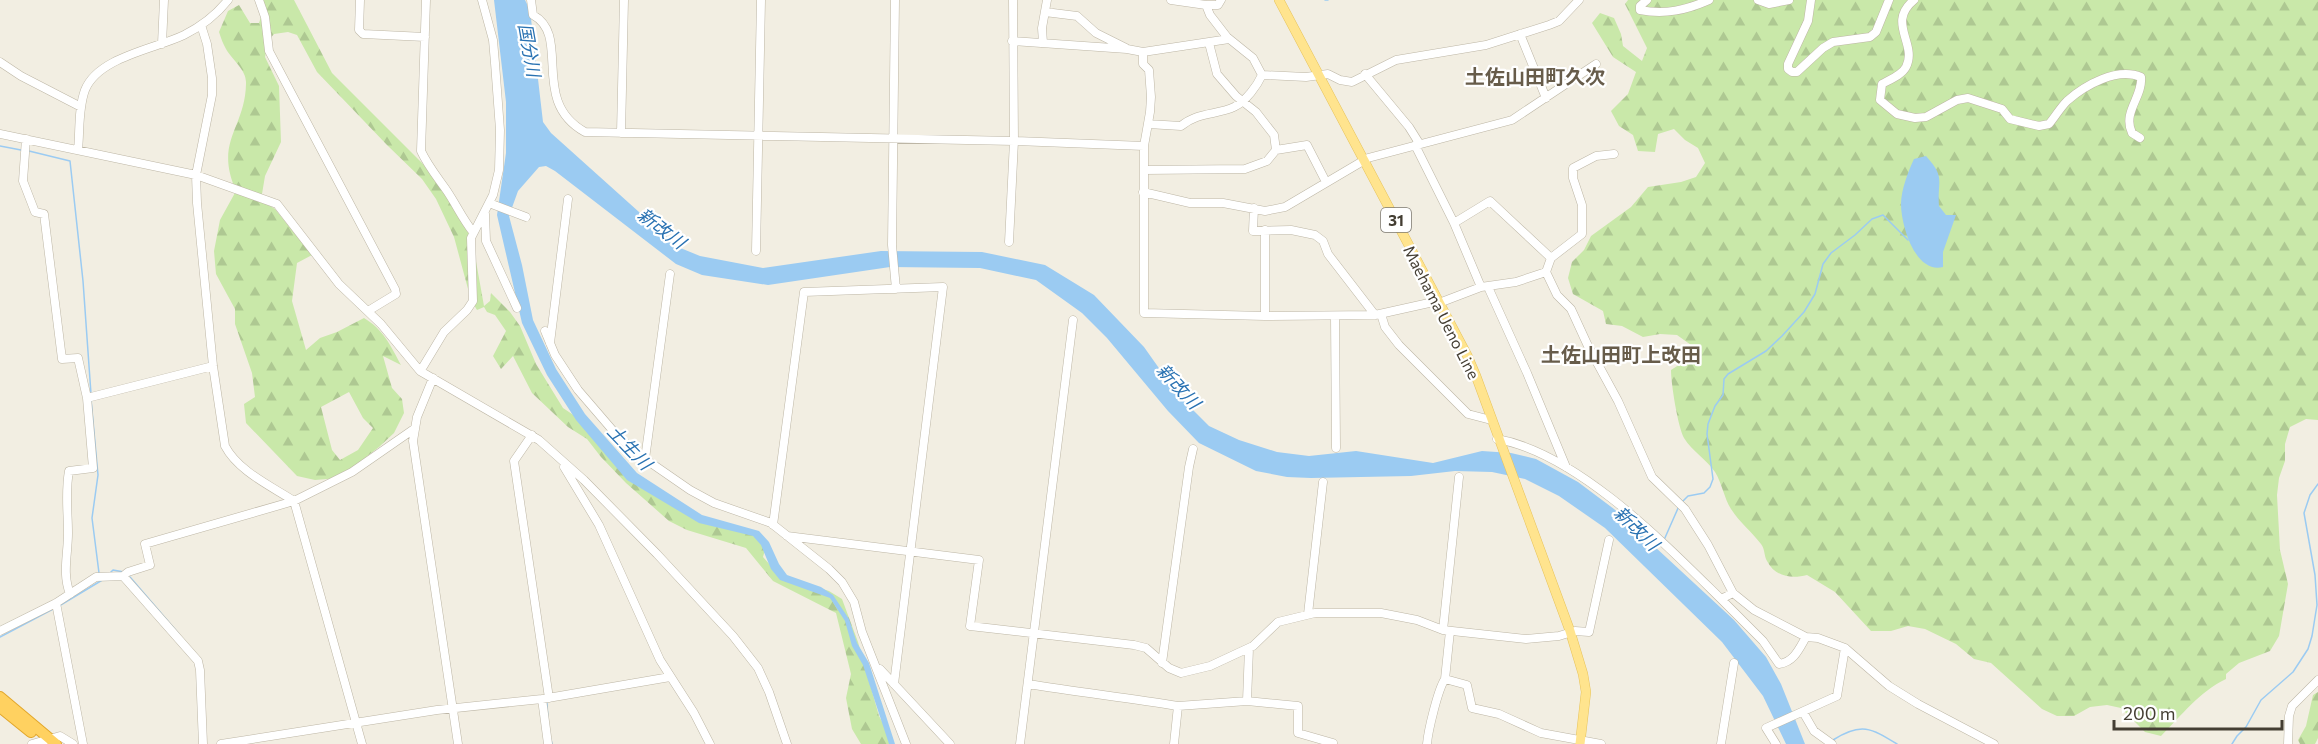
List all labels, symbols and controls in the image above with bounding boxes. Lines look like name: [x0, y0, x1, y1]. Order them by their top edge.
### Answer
water label: 国分川: [514, 22, 546, 80]
district label: 土佐山田町久次: [1465, 64, 1605, 88]
water label: 新改川: [634, 203, 692, 254]
road number: 31: [1381, 208, 1411, 232]
street label: Maehama Ueno Line: [1400, 242, 1484, 382]
district label: 土佐山田町上改田: [1541, 342, 1701, 366]
water label: 新改川: [1153, 359, 1207, 415]
water label: 土生川: [603, 420, 658, 476]
water label: 新改川: [1610, 501, 1666, 556]
scale bar: [2114, 693, 2282, 731]
text: 200 m: [2123, 702, 2176, 724]

